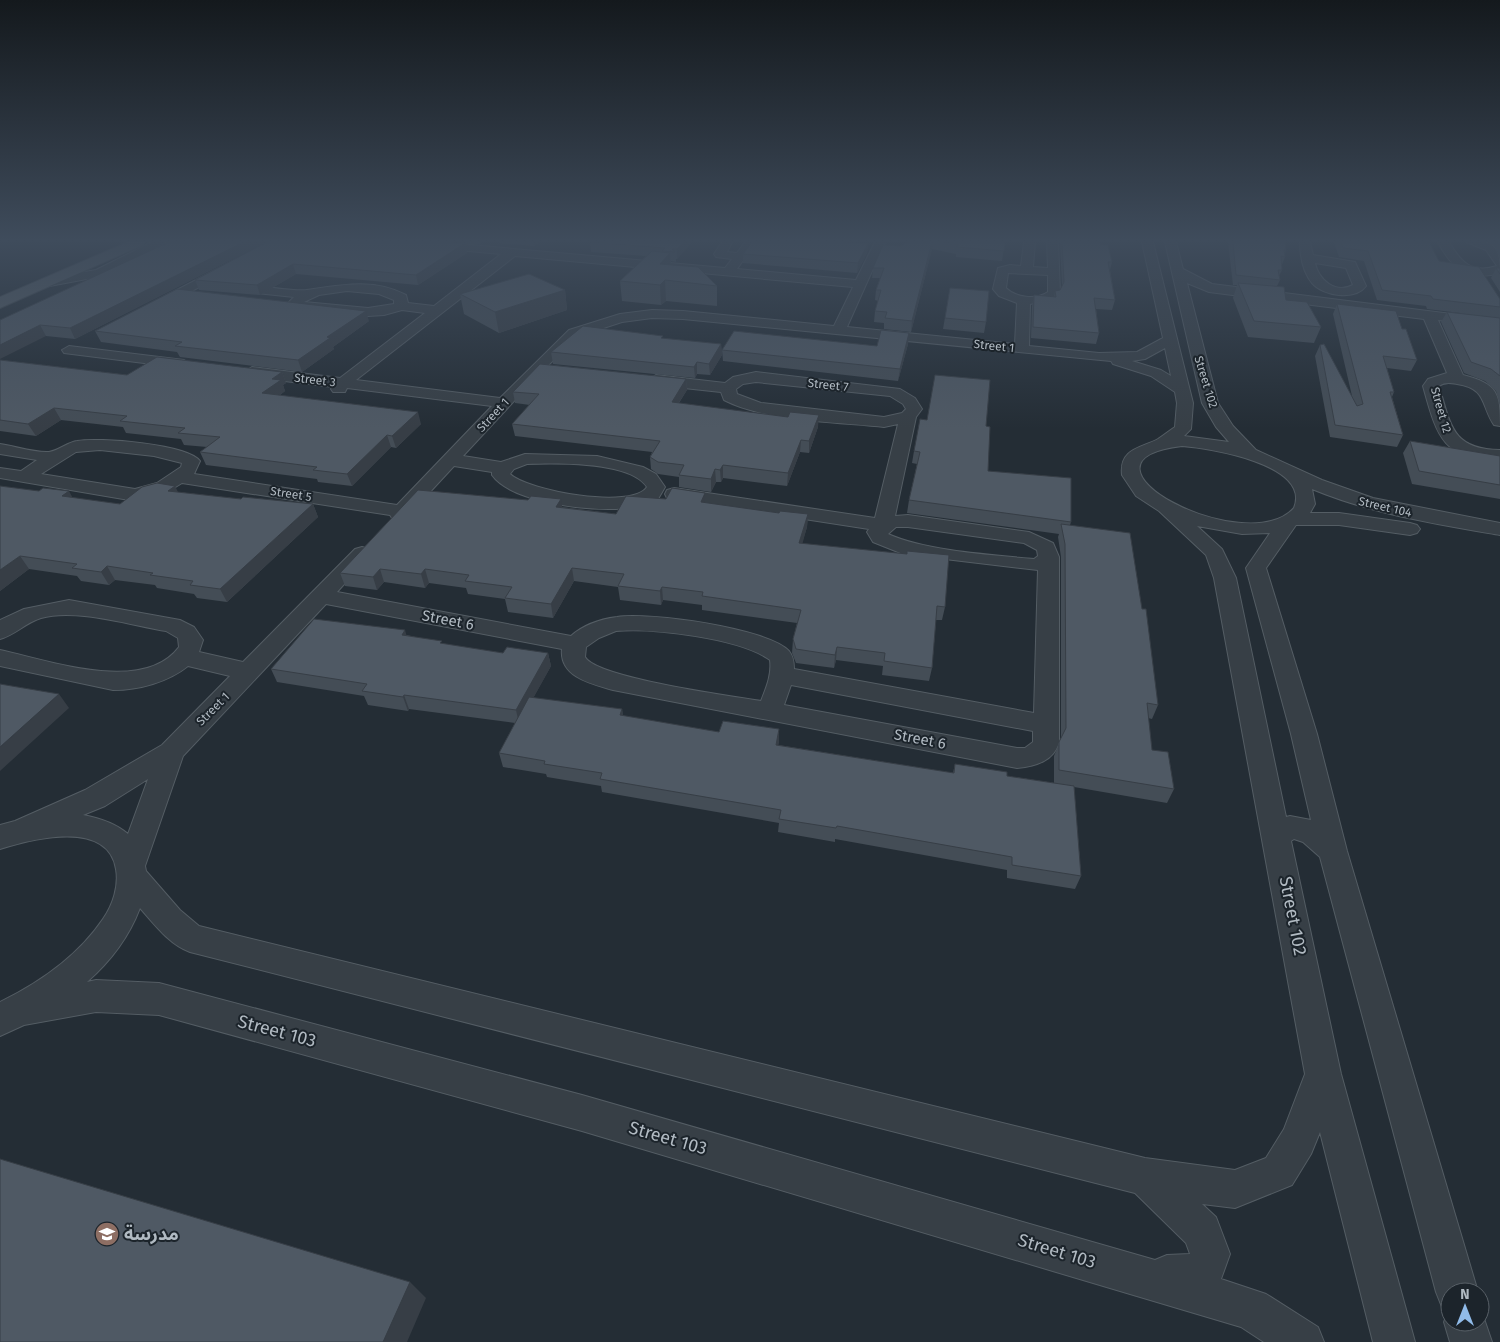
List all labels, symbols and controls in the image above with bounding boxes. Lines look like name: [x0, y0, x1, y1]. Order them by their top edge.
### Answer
street label: Street 1: [973, 337, 1015, 355]
street label: Street 102: [1191, 354, 1221, 410]
street label: Street 3: [293, 371, 337, 389]
street label: Street 7: [807, 376, 849, 394]
street label: Street 12: [1428, 386, 1454, 435]
street label: Street 1: [474, 395, 512, 435]
street label: Street 5: [269, 484, 313, 504]
street label: Street 104: [1357, 494, 1413, 520]
street label: Street 6: [420, 606, 476, 634]
street label: Street 1: [194, 690, 232, 728]
street label: Street 6: [892, 725, 948, 753]
street label: Street 102: [1275, 875, 1311, 958]
street label: Street 103: [235, 1010, 319, 1052]
street label: Street 103: [626, 1116, 710, 1160]
school or university icon: مدرسة: [94, 1221, 120, 1247]
place label: مدرسة: [124, 1223, 179, 1245]
street label: Street 103: [1015, 1229, 1099, 1273]
north arrow: [1440, 1282, 1490, 1332]
text: N: [1460, 1286, 1470, 1303]

